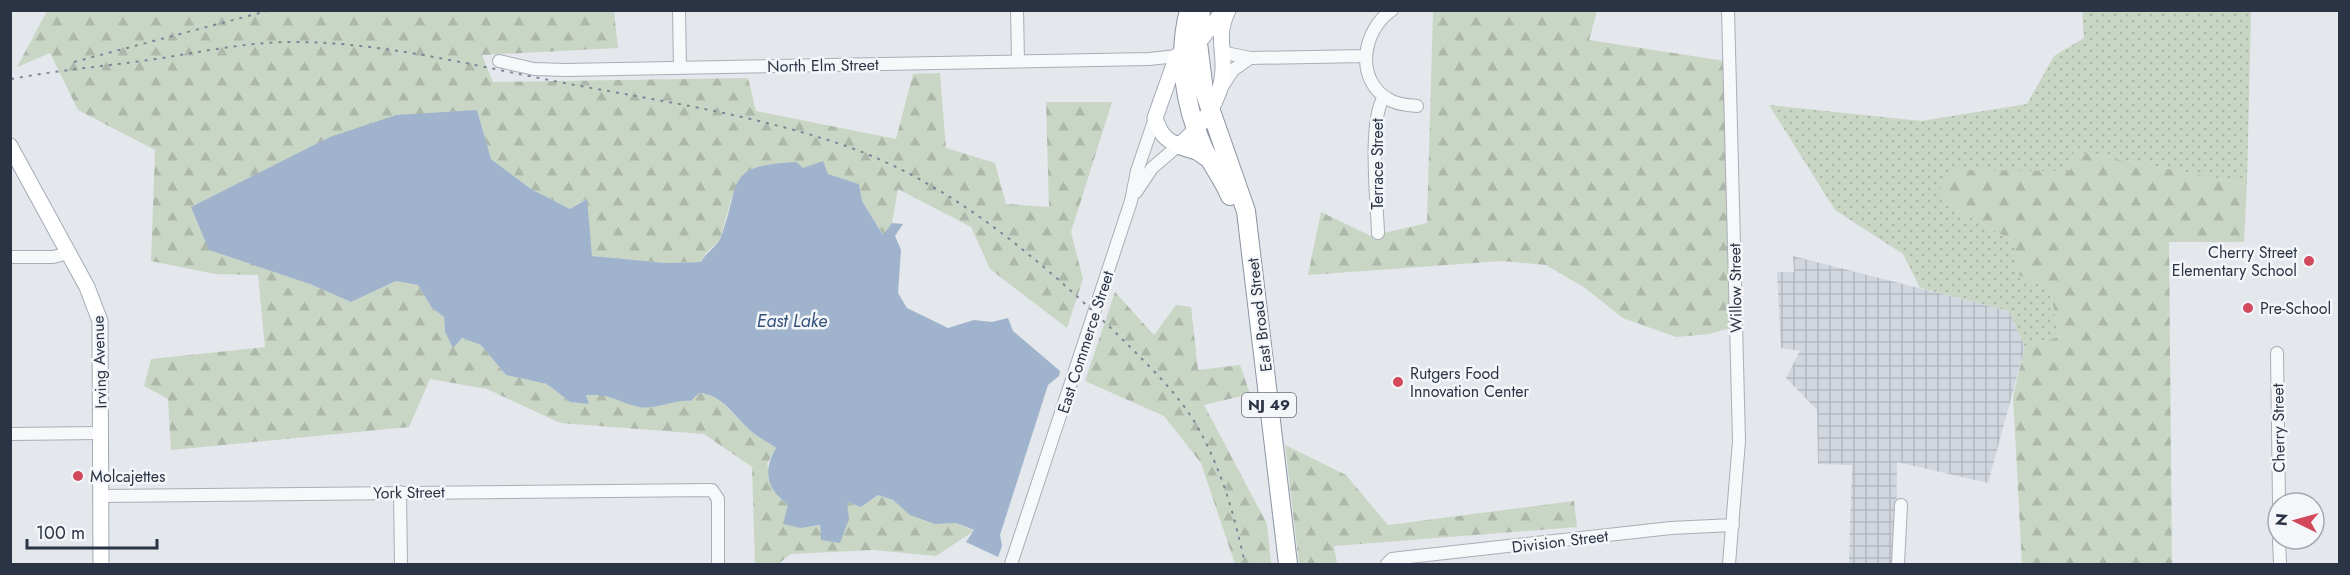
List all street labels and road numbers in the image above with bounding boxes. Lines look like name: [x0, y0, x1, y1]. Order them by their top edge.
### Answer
street label: North Elm Street: [767, 53, 879, 78]
street label: Terrace Street: [1366, 118, 1389, 210]
street label: Willow Street: [1723, 243, 1748, 333]
street label: East Broad Street: [1241, 257, 1278, 373]
street label: East Commerce Street: [1052, 268, 1119, 416]
street label: Irving Avenue: [86, 315, 113, 409]
street label: Cherry Street: [2266, 383, 2291, 473]
road number: NJ 49: [1242, 393, 1296, 417]
street label: York Street: [373, 480, 445, 505]
street label: Division Street: [1511, 524, 1610, 559]

